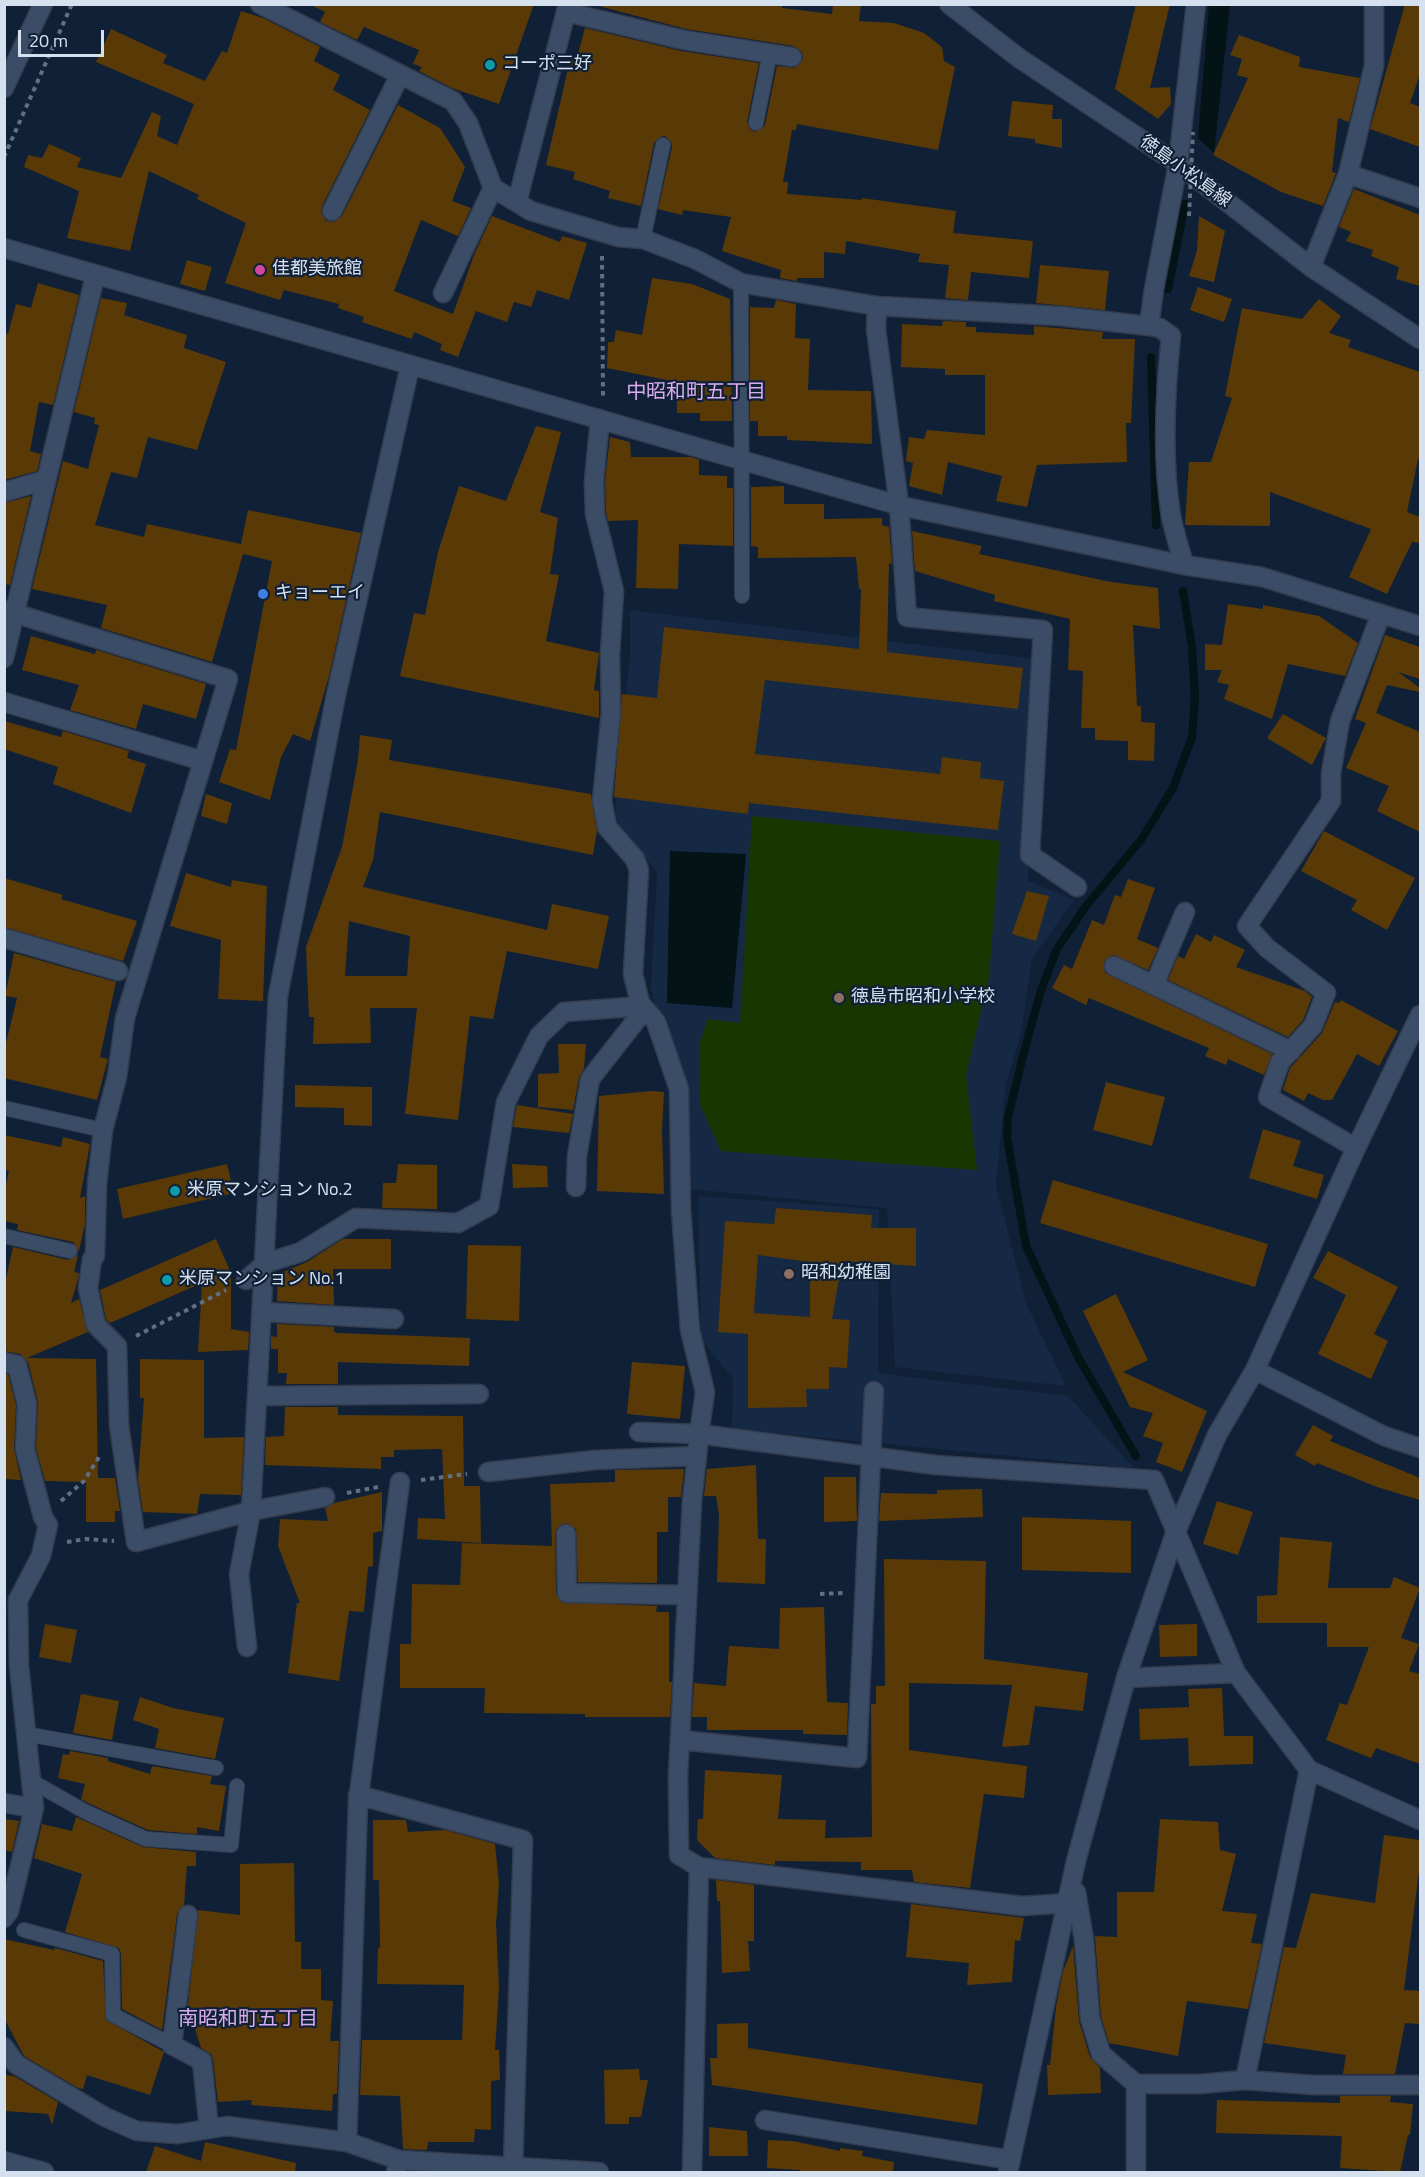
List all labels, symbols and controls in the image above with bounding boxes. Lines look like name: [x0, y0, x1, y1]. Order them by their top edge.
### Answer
scale bar: [21, 18, 106, 56]
text: 20 m: [29, 27, 68, 54]
place label: コーポ三好: [502, 54, 592, 76]
marker: コーポ三好: [483, 58, 497, 72]
street label: 徳島小松島線: [1135, 132, 1235, 212]
place label: 佳都美旅館: [272, 259, 362, 281]
marker: 佳都美旅館: [253, 263, 267, 277]
district label: 中昭和町五丁目: [626, 381, 766, 405]
place label: キョーエイ: [275, 583, 365, 605]
marker: キョーエイ: [256, 587, 270, 601]
place label: 徳島市昭和小学校: [851, 987, 995, 1009]
marker: 徳島市昭和小学校: [832, 991, 846, 1005]
place label: 米原マンション No.2: [187, 1180, 353, 1202]
marker: 米原マンション No.2: [168, 1184, 182, 1198]
place label: 昭和幼稚園: [801, 1263, 891, 1285]
marker: 昭和幼稚園: [782, 1267, 796, 1281]
place label: 米原マンション No.1: [179, 1269, 345, 1291]
marker: 米原マンション No.1: [160, 1273, 174, 1287]
district label: 南昭和町五丁目: [178, 2008, 318, 2032]

